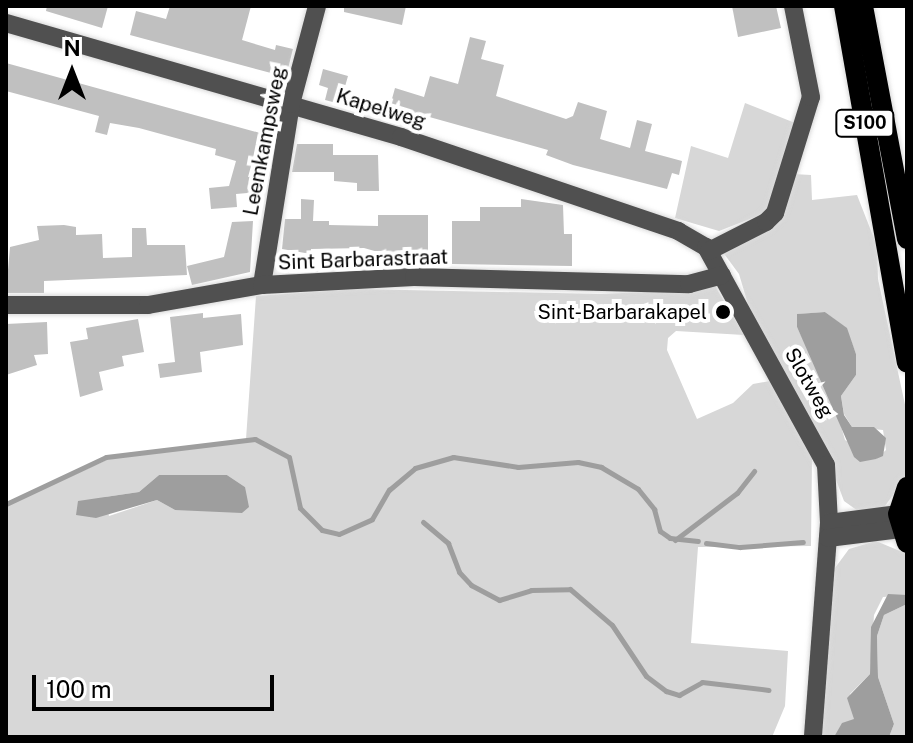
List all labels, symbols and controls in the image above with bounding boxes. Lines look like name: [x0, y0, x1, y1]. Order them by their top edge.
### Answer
north arrow: [32, 32, 112, 112]
text: N: [63, 35, 81, 61]
street label: Leemkampsweg: [239, 64, 291, 218]
street label: Kapelweg: [333, 84, 429, 134]
road number: S100: [835, 109, 895, 137]
street label: Sint Barbarastraat: [277, 245, 449, 275]
place label: Sint-Barbarakapel: [538, 300, 707, 324]
marker: Sint-Barbarakapel: [714, 303, 732, 321]
street label: Slotweg: [779, 344, 839, 422]
scale bar: [36, 659, 278, 709]
text: 100 m: [46, 675, 112, 703]

